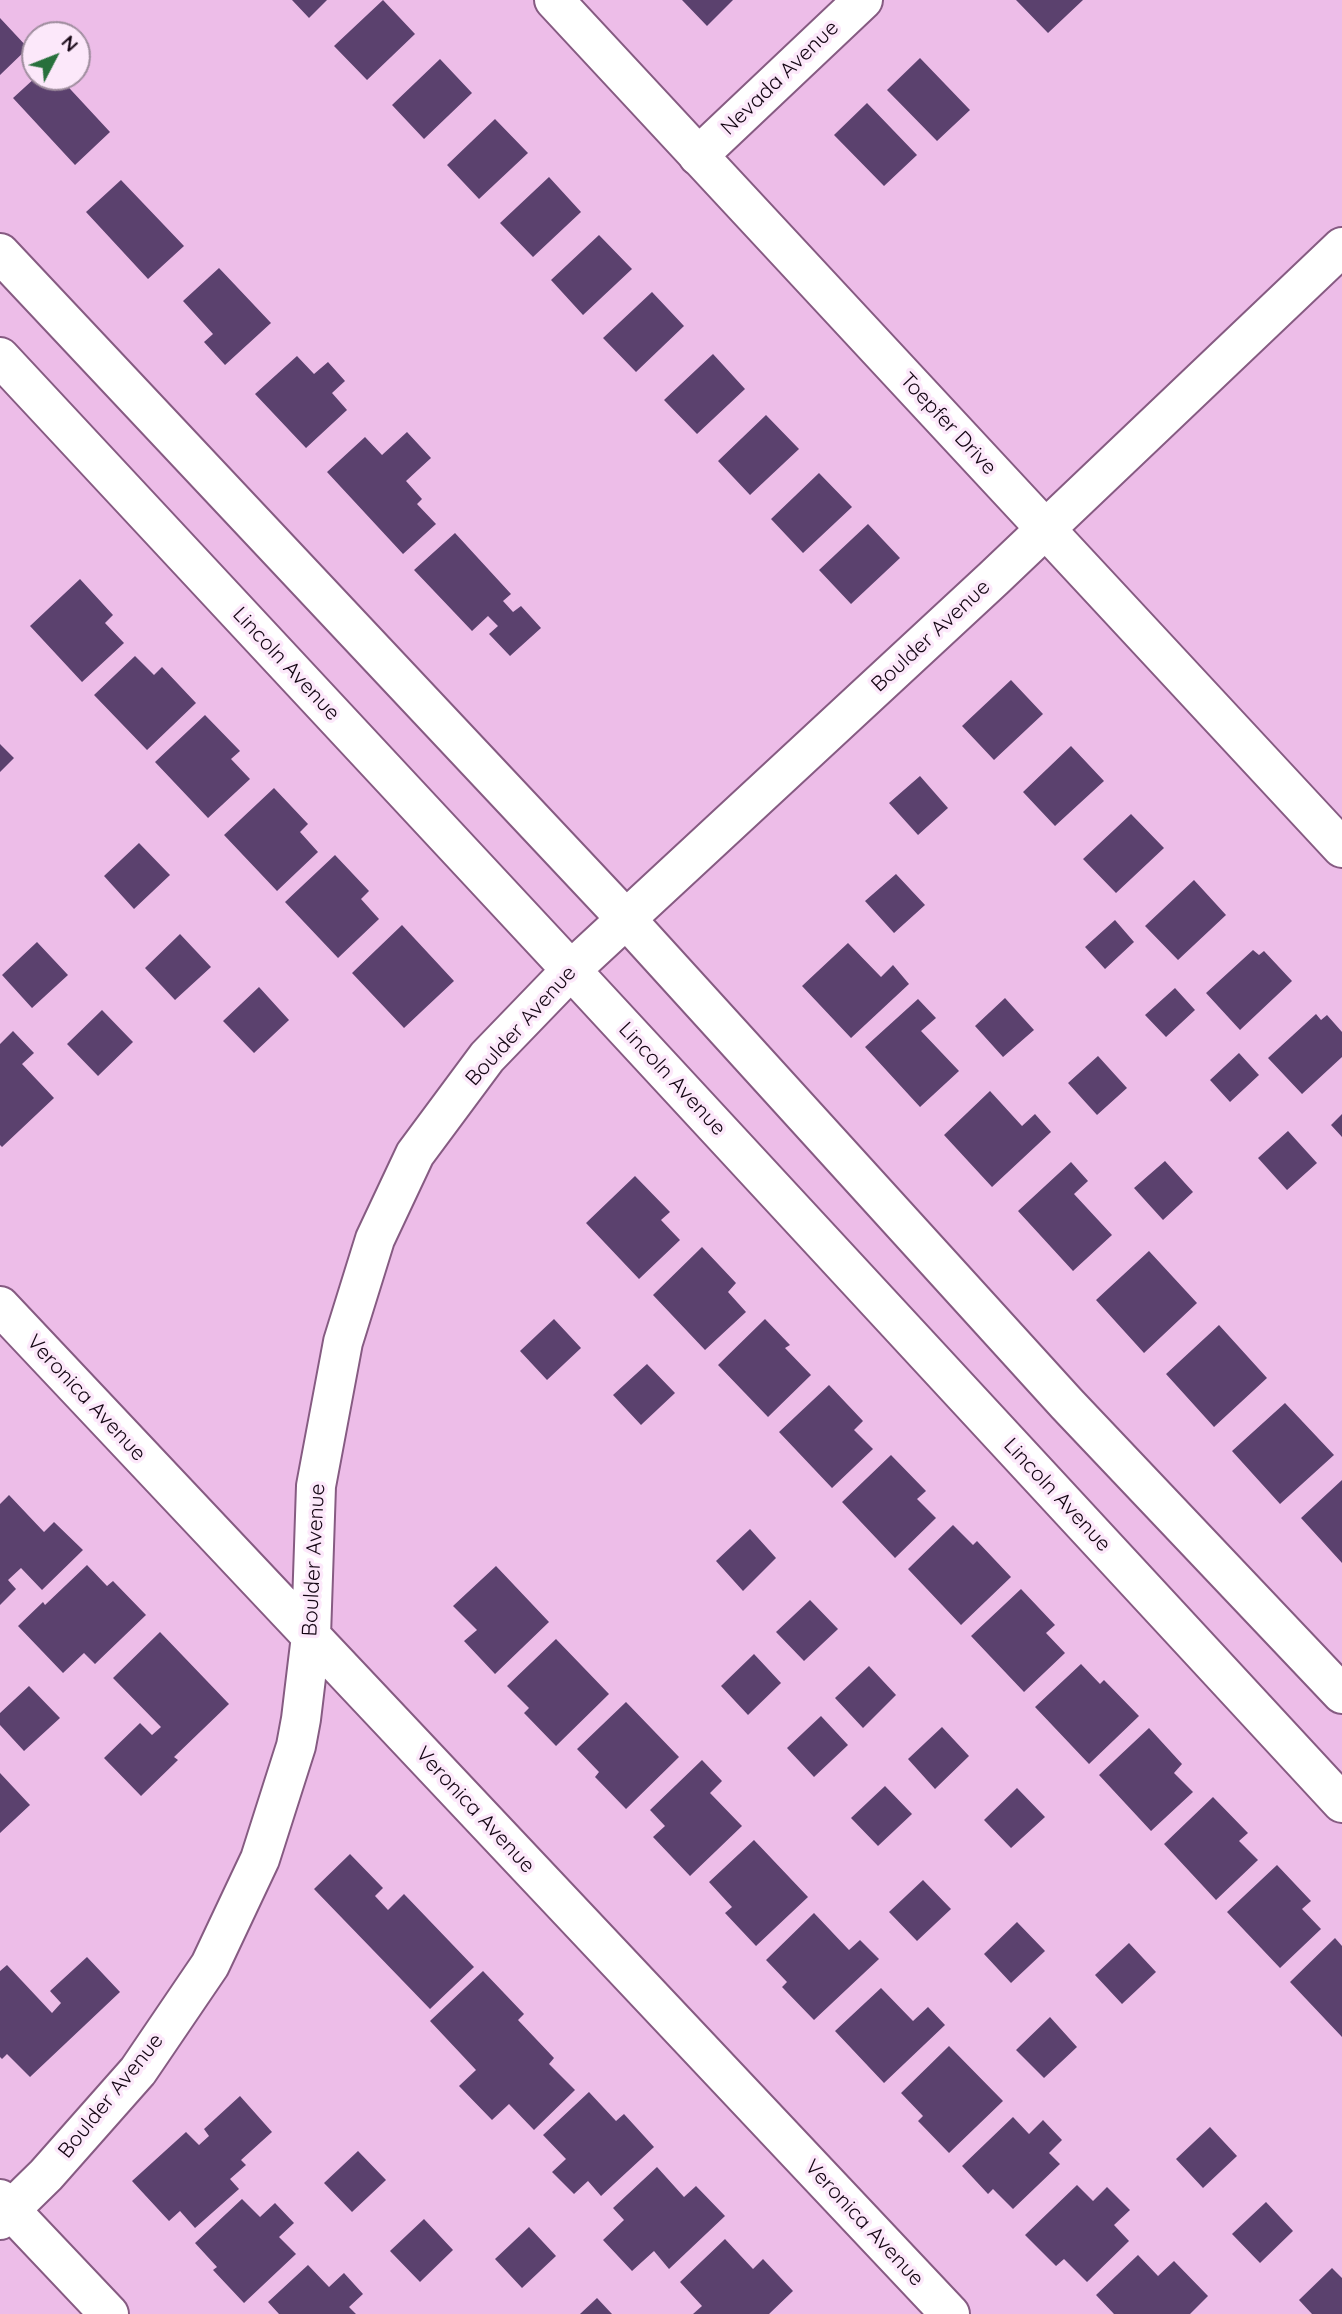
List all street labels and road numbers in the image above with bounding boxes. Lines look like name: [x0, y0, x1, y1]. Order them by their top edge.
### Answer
street label: Nevada Avenue: [716, 16, 844, 140]
street label: Toepfer Drive: [894, 368, 1002, 480]
street label: Boulder Avenue: [866, 575, 996, 697]
street label: Lincoln Avenue: [227, 602, 345, 726]
street label: Boulder Avenue: [460, 961, 582, 1091]
street label: Lincoln Avenue: [613, 1017, 731, 1141]
street label: Veronica Avenue: [21, 1330, 151, 1466]
street label: Lincoln Avenue: [998, 1433, 1116, 1557]
street label: Boulder Avenue: [297, 1483, 331, 1637]
street label: Veronica Avenue: [410, 1742, 540, 1878]
street label: Boulder Avenue: [53, 2029, 169, 2163]
street label: Veronica Avenue: [799, 2155, 929, 2291]

